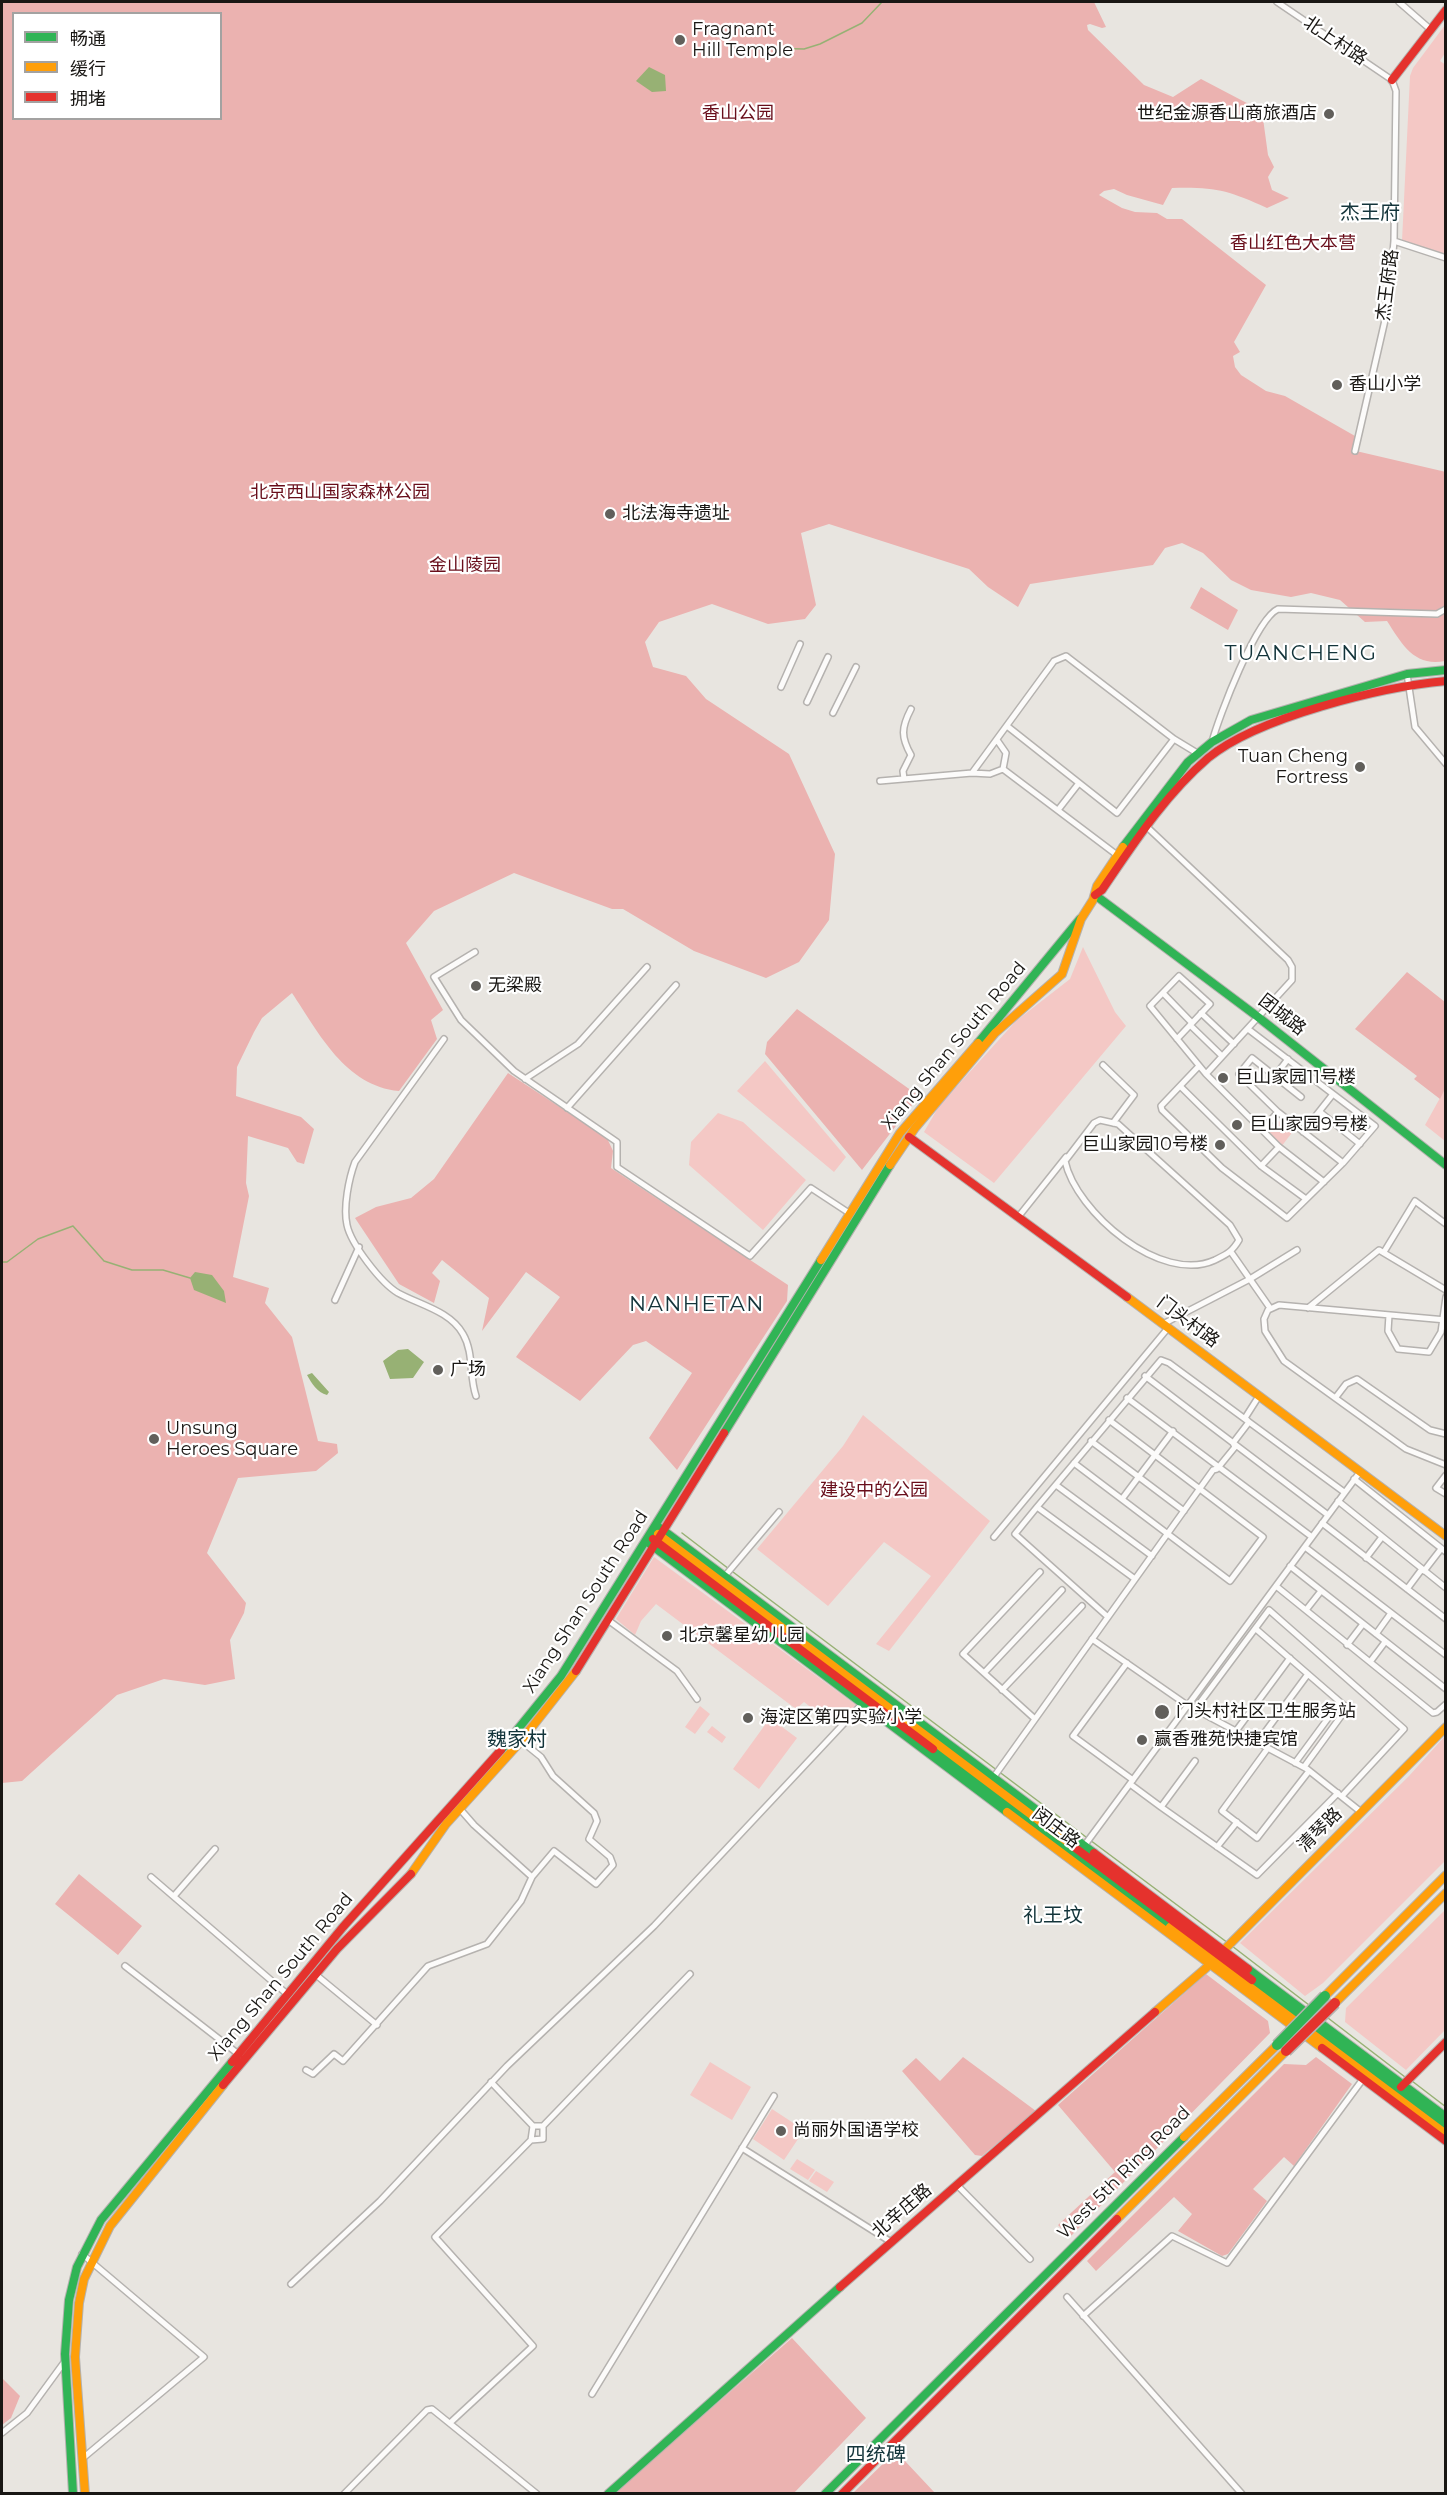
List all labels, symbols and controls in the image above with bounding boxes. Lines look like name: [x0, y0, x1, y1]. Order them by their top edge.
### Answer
legend: [12, 12, 222, 120]
street label: 北上村路: [1299, 12, 1371, 70]
place label: Fragnant Hill Temple: [692, 19, 793, 62]
text: 畅通: [70, 28, 106, 50]
marker: Fragnant Hill Temple: [673, 33, 687, 47]
text: 缓行: [70, 58, 106, 80]
text: 拥堵: [70, 88, 106, 110]
park label: 香山公园: [702, 103, 774, 125]
place label: 世纪金源香山商旅酒店: [1137, 103, 1317, 125]
marker: 世纪金源香山商旅酒店: [1322, 107, 1336, 121]
district label: 杰王府: [1340, 201, 1400, 225]
park label: 香山红色大本营: [1230, 233, 1356, 255]
street label: 杰王府路: [1373, 248, 1403, 322]
place label: 香山小学: [1349, 374, 1421, 396]
marker: 香山小学: [1330, 378, 1344, 392]
park label: 北京西山国家森林公园: [250, 482, 430, 504]
place label: 北法海寺遗址: [622, 503, 730, 525]
marker: 北法海寺遗址: [603, 507, 617, 521]
park label: 金山陵园: [429, 555, 501, 577]
district label: TUANCHENG: [1224, 641, 1378, 667]
place label: Tuan Cheng Fortress: [1238, 746, 1348, 789]
marker: Tuan Cheng Fortress: [1353, 760, 1367, 774]
street label: Xiang Shan South Road: [877, 957, 1031, 1135]
place label: 无梁殿: [488, 975, 542, 997]
marker: 无梁殿: [469, 979, 483, 993]
street label: 团城路: [1254, 990, 1310, 1040]
place label: 巨山家园11号楼: [1235, 1067, 1356, 1089]
marker: 巨山家园11号楼: [1216, 1071, 1230, 1085]
place label: 巨山家园9号楼: [1249, 1114, 1368, 1136]
marker: 巨山家园9号楼: [1230, 1118, 1244, 1132]
place label: 巨山家园10号楼: [1082, 1134, 1208, 1156]
marker: 巨山家园10号楼: [1213, 1138, 1227, 1152]
district label: NANHETAN: [629, 1292, 765, 1318]
street label: 门头村路: [1153, 1292, 1223, 1352]
place label: 广场: [450, 1359, 486, 1381]
marker: 广场: [431, 1363, 445, 1377]
place label: Unsung Heroes Square: [166, 1418, 298, 1460]
marker: Unsung Heroes Square: [147, 1432, 161, 1446]
park label: 建设中的公园: [820, 1480, 928, 1502]
street label: Xiang Shan South Road: [519, 1507, 653, 1697]
place label: 北京馨星幼儿园: [679, 1625, 805, 1647]
marker: 北京馨星幼儿园: [660, 1629, 674, 1643]
place label: 门头村社区卫生服务站: [1176, 1701, 1356, 1723]
marker: 门头村社区卫生服务站: [1153, 1703, 1171, 1721]
place label: 海淀区第四实验小学: [760, 1707, 922, 1729]
marker: 海淀区第四实验小学: [741, 1711, 755, 1725]
district label: 魏家村: [487, 1728, 547, 1752]
place label: 赢香雅苑快捷宾馆: [1154, 1729, 1298, 1751]
marker: 赢香雅苑快捷宾馆: [1135, 1733, 1149, 1747]
street label: 闵庄路: [1028, 1803, 1084, 1853]
street label: 清琴路: [1293, 1803, 1347, 1857]
street label: Xiang Shan South Road: [204, 1888, 358, 2066]
district label: 礼王坟: [1023, 1904, 1083, 1928]
street label: West 5th Ring Road: [1053, 2102, 1195, 2244]
place label: 尚丽外国语学校: [793, 2120, 919, 2142]
marker: 尚丽外国语学校: [774, 2124, 788, 2138]
street label: 北辛庄路: [868, 2179, 936, 2243]
district label: 四统碑: [846, 2443, 906, 2467]

